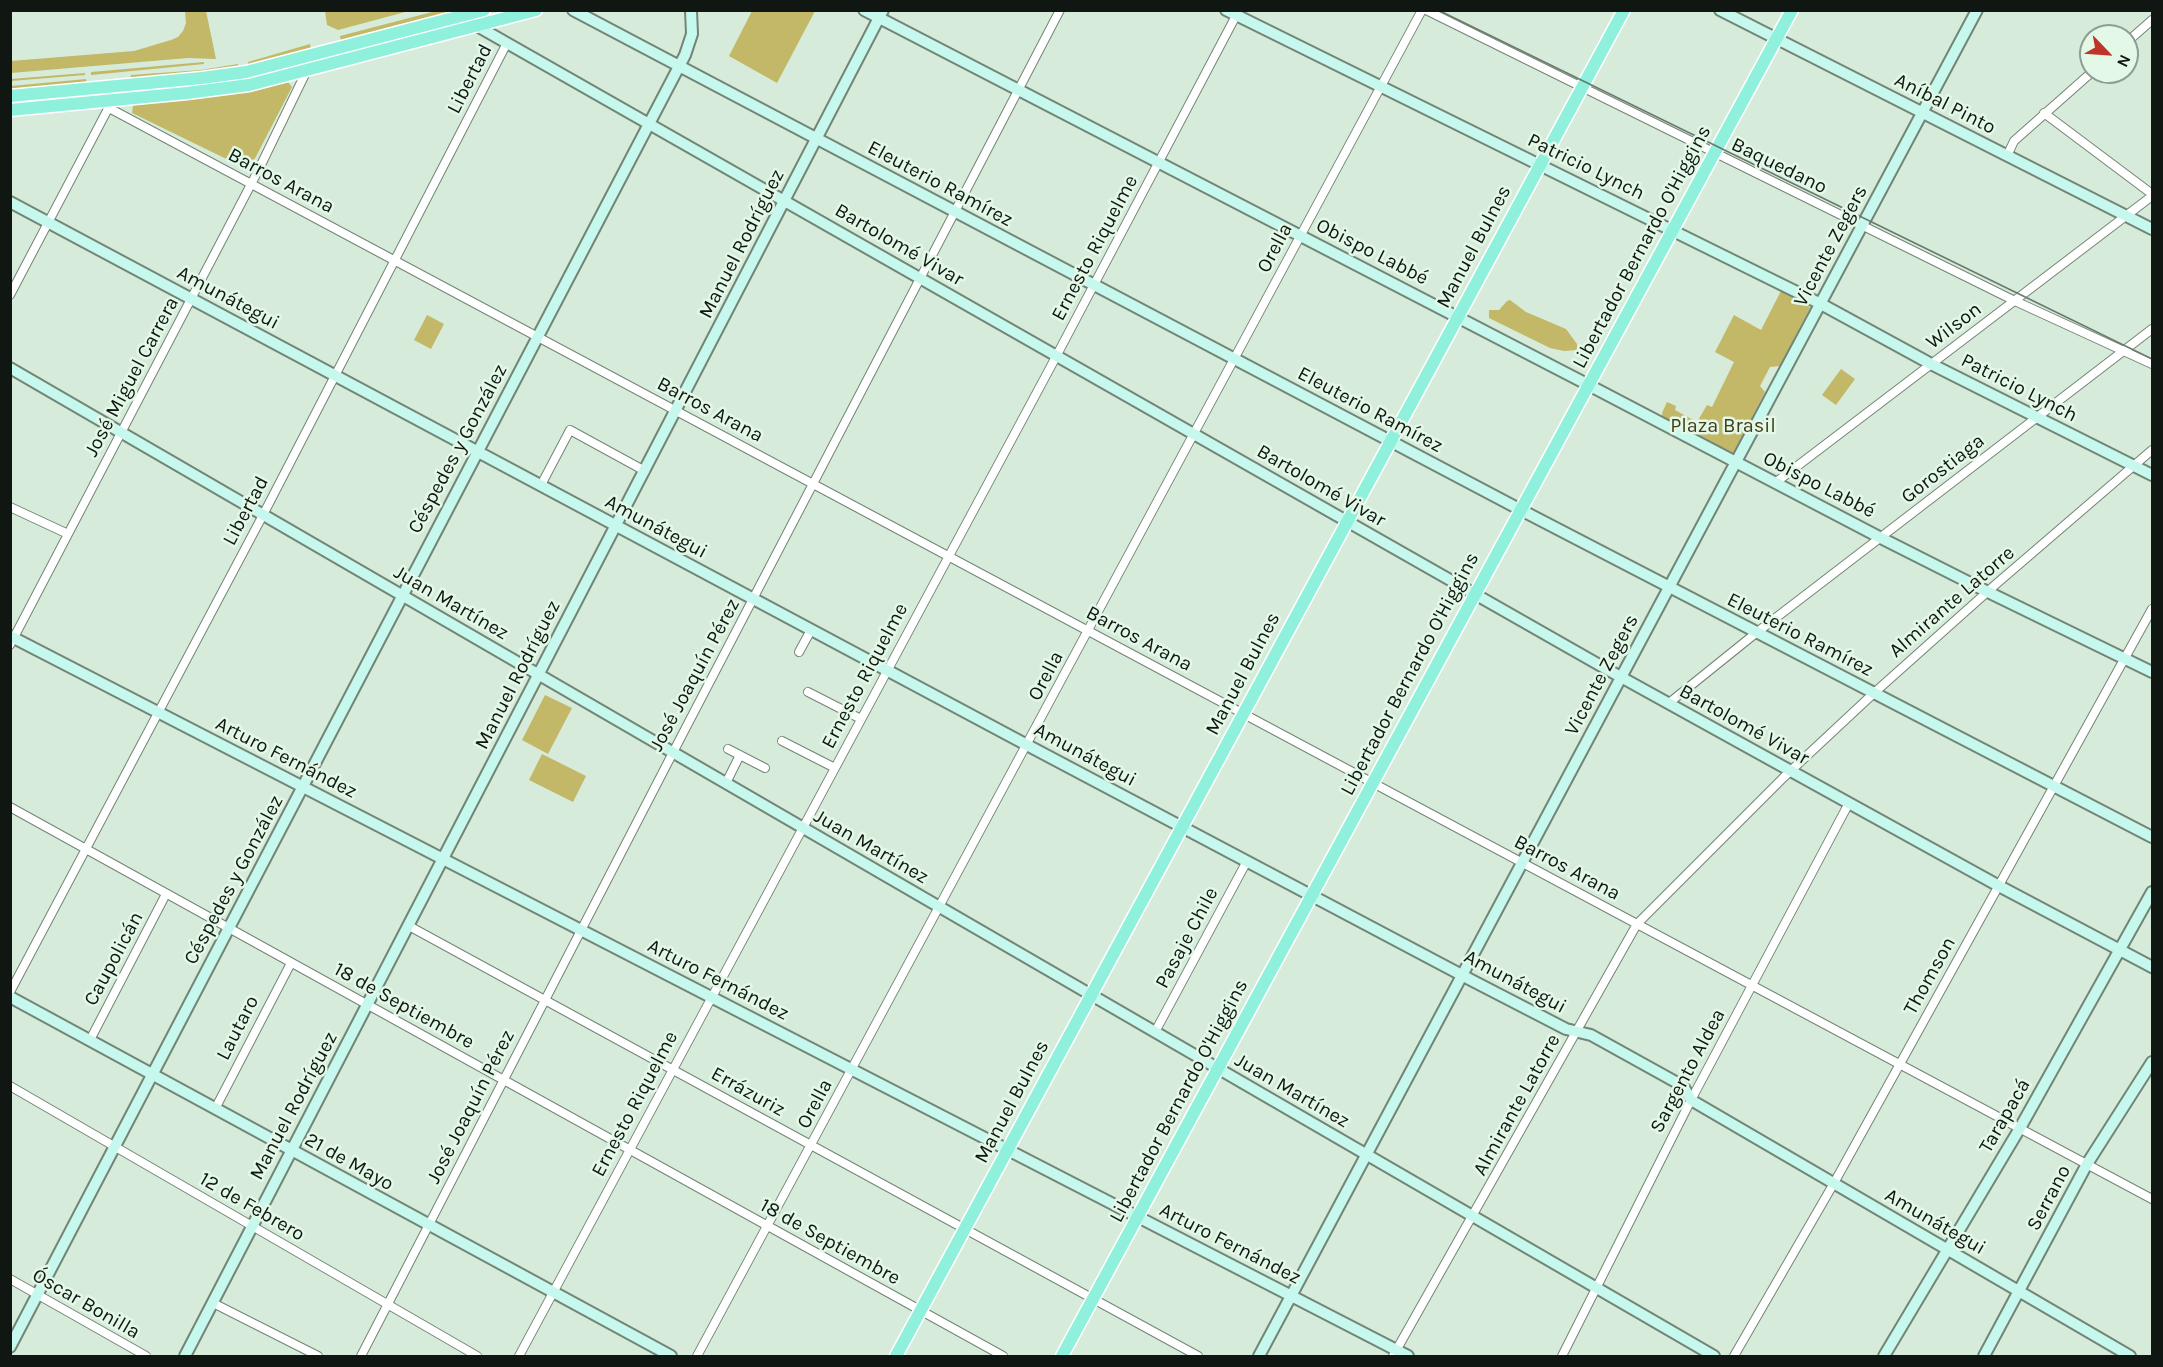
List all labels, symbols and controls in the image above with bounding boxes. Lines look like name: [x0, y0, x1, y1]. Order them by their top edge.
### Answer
north arrow: [2079, 24, 2139, 84]
street label: Libertad: [442, 40, 498, 118]
text: N: [2113, 52, 2135, 70]
street label: Aníbal Pinto: [1890, 68, 2000, 140]
street label: Libertador Bernardo O'Higgins: [1568, 121, 1716, 373]
street label: Patricio Lynch: [1524, 128, 1648, 206]
street label: Baquedano: [1727, 133, 1831, 199]
street label: Eleuterio Ramírez: [863, 136, 1017, 232]
street label: Barros Arana: [224, 143, 338, 219]
street label: Manuel Rodríguez: [694, 165, 790, 323]
street label: Ernesto Riquelme: [1047, 171, 1143, 325]
street label: Manuel Bulnes: [1432, 181, 1516, 313]
street label: Vicente Zegers: [1789, 181, 1873, 311]
street label: Bartolomé Vivar: [830, 198, 968, 292]
street label: Obispo Labbé: [1312, 213, 1432, 291]
street label: Orella: [1252, 219, 1298, 277]
street label: Amunátegui: [173, 261, 283, 335]
street label: José Miguel Carrera: [80, 293, 184, 461]
street label: Wilson: [1922, 297, 1986, 355]
street label: Patricio Lynch: [1957, 348, 2081, 428]
street label: Céspedes y González: [403, 360, 513, 538]
street label: Eleuterio Ramírez: [1293, 362, 1447, 458]
street label: Barros Arana: [653, 372, 767, 448]
park label: Plaza Brasil: [1670, 414, 1776, 438]
street label: Gorostiaga: [1896, 429, 1990, 509]
street label: Bartolomé Vivar: [1252, 439, 1390, 533]
street label: Obispo Labbé: [1759, 446, 1879, 524]
street label: Libertad: [218, 472, 274, 550]
street label: Amunátegui: [601, 490, 711, 564]
street label: Almirante Latorre: [1884, 541, 2020, 663]
street label: Libertador Bernardo O'Higgins: [1336, 548, 1484, 800]
street label: Juan Martínez: [389, 560, 513, 646]
street label: Eleuterio Ramírez: [1723, 588, 1877, 682]
street label: José Joaquín Pérez: [645, 595, 745, 755]
street label: Manuel Rodríguez: [470, 596, 566, 754]
street label: Ernesto Riquelme: [817, 599, 913, 753]
street label: Barros Arana: [1082, 601, 1196, 677]
street label: Manuel Bulnes: [1201, 608, 1285, 740]
street label: Vicente Zegers: [1560, 610, 1644, 740]
street label: Orella: [1023, 647, 1069, 705]
street label: Bartolomé Vivar: [1675, 679, 1813, 771]
street label: Arturo Fernández: [211, 712, 361, 804]
street label: Amunátegui: [1030, 718, 1140, 792]
street label: Céspedes y González: [179, 791, 289, 969]
street label: Juan Martínez: [809, 804, 933, 890]
street label: Barros Arana: [1510, 830, 1624, 906]
street label: Pasaje Chile: [1150, 883, 1224, 993]
street label: Caupolicán: [79, 908, 149, 1010]
street label: Thomson: [1899, 933, 1961, 1019]
street label: Arturo Fernández: [643, 934, 793, 1026]
street label: Amunátegui: [1460, 945, 1570, 1019]
street label: 18 de Septiembre: [330, 958, 478, 1054]
street label: Libertador Bernardo O'Higgins: [1105, 975, 1253, 1227]
street label: Lautaro: [212, 992, 264, 1064]
street label: Sargento Aldea: [1645, 1005, 1731, 1137]
street label: José Joaquín Pérez: [422, 1026, 520, 1188]
street label: Ernesto Riquelme: [587, 1027, 683, 1181]
street label: Manuel Rodríguez: [245, 1028, 343, 1184]
street label: Almirante Latorre: [1468, 1030, 1566, 1180]
street label: Manuel Bulnes: [970, 1036, 1054, 1168]
street label: Juan Martínez: [1230, 1048, 1354, 1134]
street label: Errázuriz: [707, 1062, 789, 1122]
street label: Orella: [792, 1075, 838, 1133]
street label: Tarapacá: [1974, 1075, 2036, 1157]
street label: 21 de Mayo: [300, 1128, 398, 1196]
street label: Serrano: [2022, 1161, 2076, 1235]
street label: 12 de Febrero: [195, 1167, 309, 1247]
street label: Amunátegui: [1880, 1183, 1990, 1261]
street label: 18 de Septiembre: [756, 1194, 904, 1290]
street label: Arturo Fernández: [1155, 1198, 1305, 1290]
street label: Óscar Bonilla: [28, 1264, 144, 1344]

